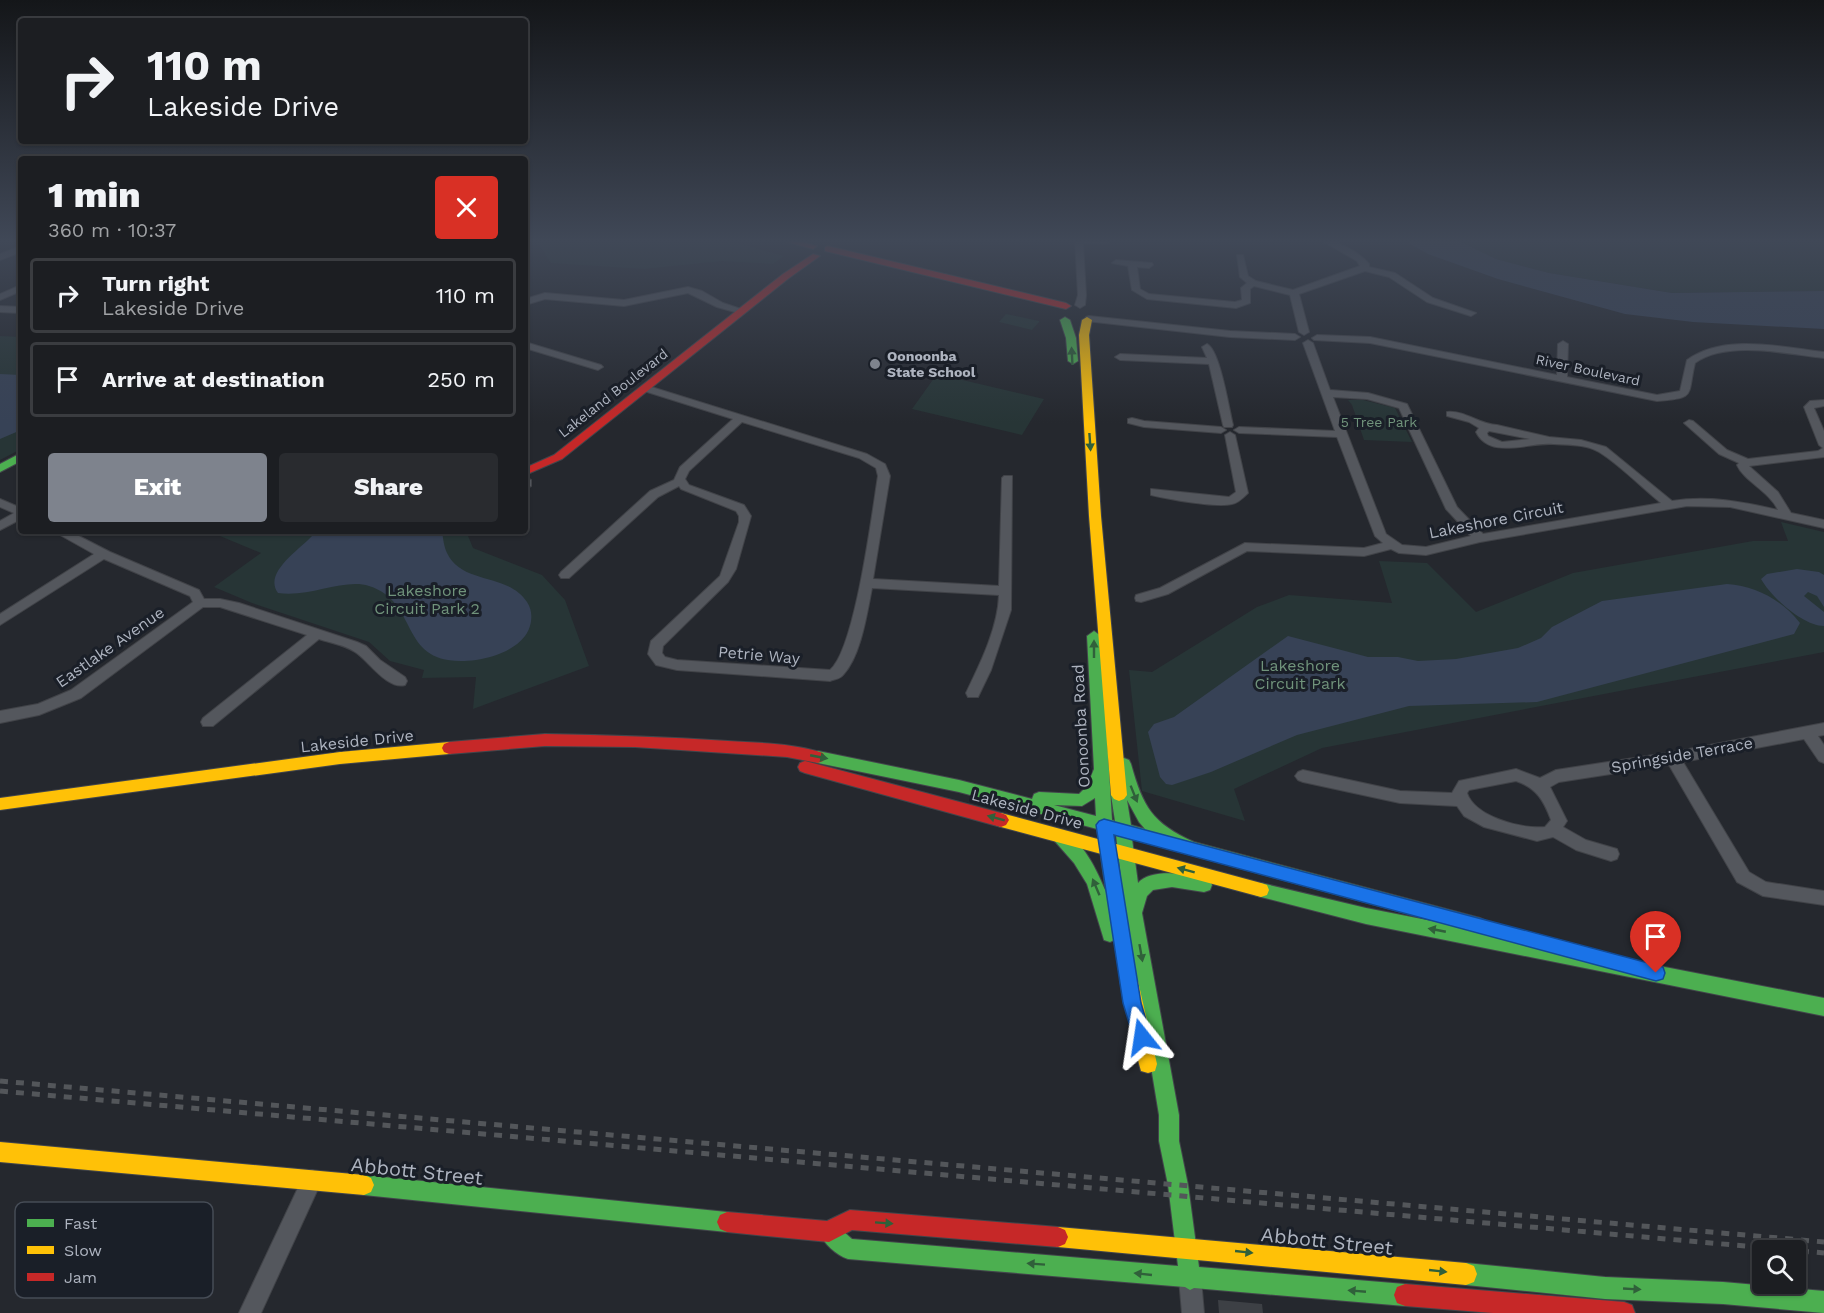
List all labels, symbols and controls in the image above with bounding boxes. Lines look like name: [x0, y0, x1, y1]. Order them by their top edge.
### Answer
text: 110 m: [147, 41, 262, 90]
icon: right: [48, 42, 126, 120]
text: Lakeside Drive: [147, 91, 339, 123]
text: 1 min: [48, 174, 141, 216]
button: close: [435, 176, 498, 239]
text: 360 m · 10:37: [48, 218, 176, 242]
text: Turn right: [102, 271, 209, 296]
icon: right: [51, 279, 84, 312]
text: 110 m: [436, 283, 495, 308]
text: Lakeside Drive: [102, 296, 244, 320]
street label: Lakeland Boulevard: [555, 345, 671, 441]
one-way arrow: [1068, 346, 1077, 365]
place label: Oonoonba State School: [887, 348, 976, 380]
street label: River Boulevard: [1534, 351, 1642, 389]
marker: Oonoonba State School: [868, 357, 882, 371]
icon: arrive: [51, 363, 84, 396]
text: Arrive at destination: [102, 367, 325, 392]
text: 250 m: [427, 367, 495, 392]
park label: 5 Tree Park: [1341, 414, 1417, 430]
one-way arrow: [1085, 432, 1095, 451]
button: Exit: [48, 453, 267, 522]
button: Share: [279, 453, 498, 522]
street label: Lakeshore Circuit: [1427, 498, 1565, 542]
park label: Lakeshore Circuit Park 2: [374, 581, 480, 618]
street label: Eastlake Avenue: [52, 603, 168, 691]
one-way arrow: [1089, 640, 1099, 659]
street label: Petrie Way: [717, 642, 801, 668]
park label: Lakeshore Circuit Park: [1254, 656, 1346, 693]
street label: Oonoonba Road: [1068, 664, 1094, 788]
street label: Lakeside Drive: [299, 726, 415, 756]
street label: Springside Terrace: [1610, 733, 1754, 777]
one-way arrow: [809, 753, 828, 762]
street label: Lakeside Drive: [970, 785, 1084, 833]
one-way arrow: [1130, 785, 1139, 803]
one-way arrow: [987, 812, 1006, 822]
one-way arrow: [1177, 864, 1195, 874]
one-way arrow: [1091, 878, 1101, 896]
pin: [1630, 911, 1681, 973]
icon: arrive: [1639, 920, 1672, 953]
one-way arrow: [1427, 925, 1446, 934]
one-way arrow: [1137, 943, 1146, 962]
position arrow: [1110, 1005, 1174, 1069]
street label: Abbott Street: [350, 1152, 485, 1190]
legend: [15, 1202, 213, 1298]
text: Fast: [64, 1214, 97, 1233]
one-way arrow: [875, 1218, 894, 1228]
street label: Abbott Street: [1260, 1222, 1395, 1260]
map controls: [1752, 1240, 1806, 1294]
button: search: [1752, 1240, 1806, 1294]
text: Slow: [64, 1241, 102, 1260]
one-way arrow: [1235, 1247, 1254, 1257]
one-way arrow: [1027, 1259, 1046, 1269]
one-way arrow: [1429, 1266, 1448, 1276]
text: Jam: [64, 1268, 97, 1287]
one-way arrow: [1133, 1269, 1152, 1278]
one-way arrow: [1623, 1285, 1642, 1294]
one-way arrow: [1347, 1286, 1366, 1296]

